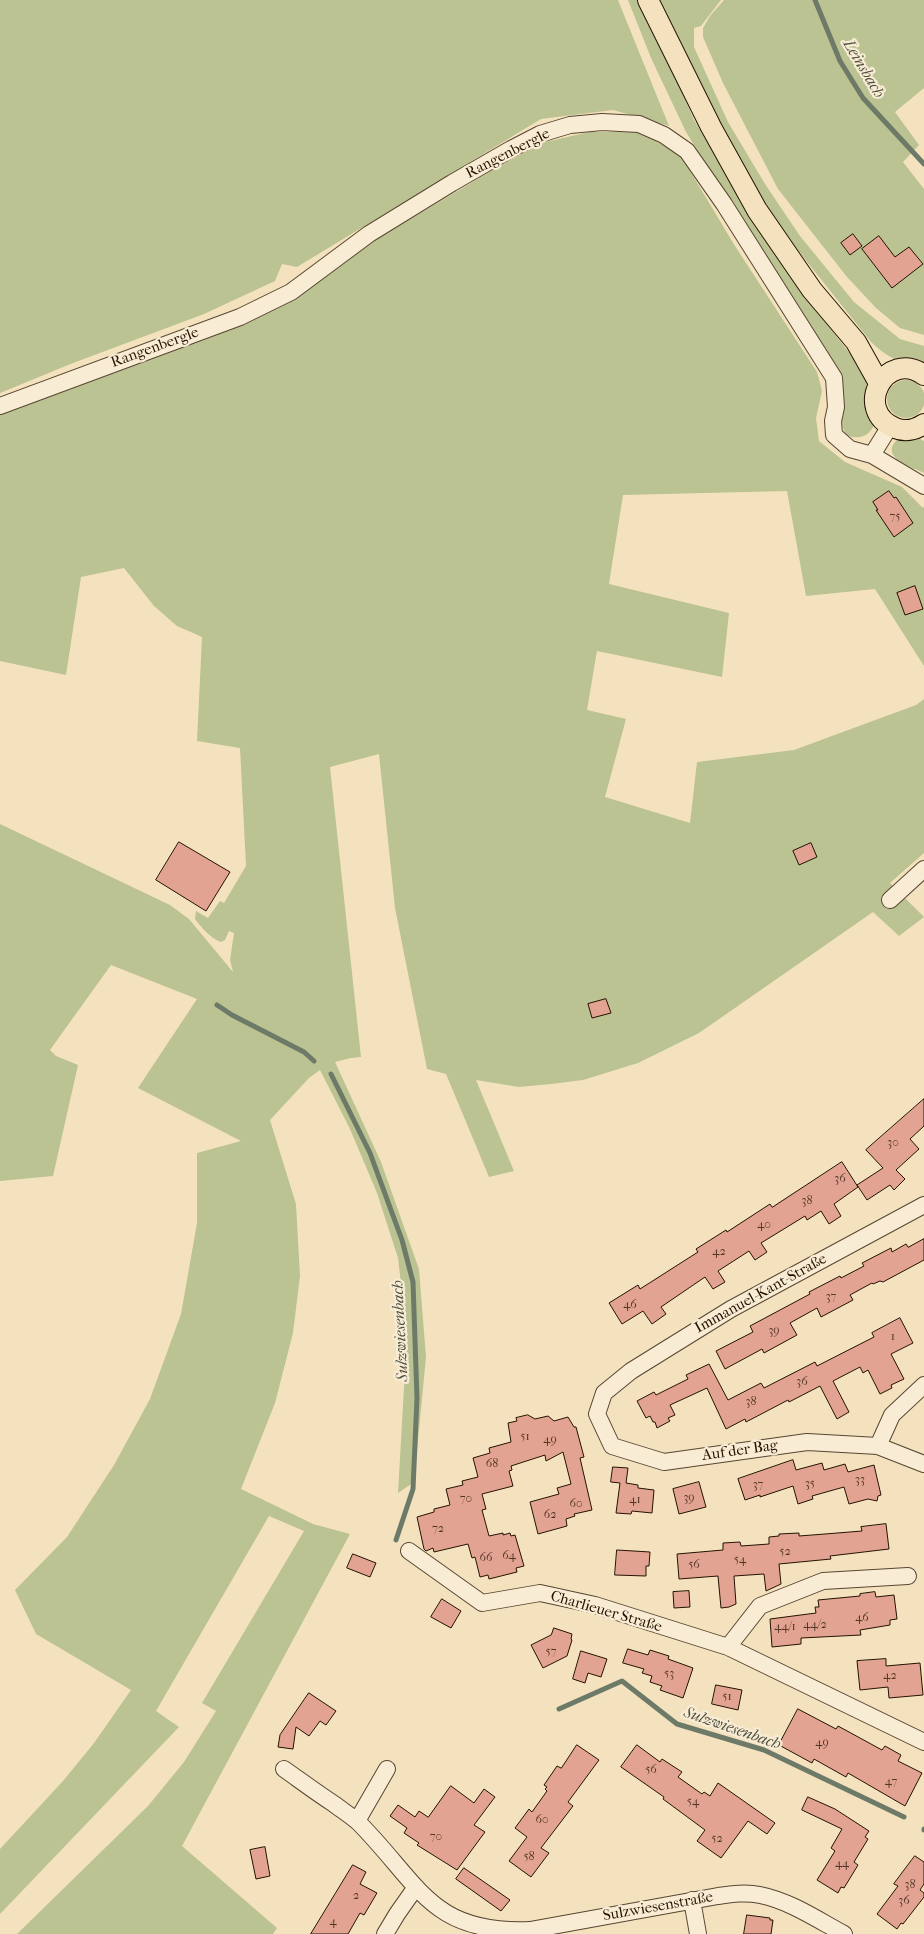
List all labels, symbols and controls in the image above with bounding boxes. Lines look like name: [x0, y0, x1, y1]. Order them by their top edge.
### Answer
water label: Leinsbach: [838, 36, 888, 102]
street label: Rangenbergle: [463, 125, 553, 183]
street label: Rangenbergle: [109, 324, 201, 372]
house number: 75: [890, 510, 900, 524]
house number: 30: [887, 1136, 899, 1150]
house number: 36: [834, 1172, 846, 1186]
house number: 38: [802, 1194, 812, 1208]
house number: 40: [757, 1218, 771, 1232]
house number: 42: [712, 1245, 726, 1259]
street label: Immanuel-Kant-Straße: [692, 1250, 830, 1338]
water label: Sulzwiesenbach: [389, 1280, 413, 1382]
house number: 37: [826, 1290, 836, 1304]
house number: 46: [623, 1298, 637, 1312]
house number: 39: [768, 1324, 780, 1338]
house number: 1: [891, 1330, 895, 1344]
house number: 36: [796, 1375, 808, 1389]
house number: 38: [746, 1395, 756, 1409]
house number: 51: [520, 1430, 530, 1444]
house number: 49: [543, 1433, 557, 1447]
street label: Auf der Bag: [701, 1437, 779, 1465]
house number: 68: [486, 1457, 498, 1471]
house number: 33: [855, 1473, 865, 1487]
house number: 35: [805, 1477, 815, 1491]
house number: 37: [753, 1478, 763, 1492]
house number: 39: [683, 1491, 695, 1505]
house number: 70: [460, 1492, 472, 1506]
house number: 41: [629, 1493, 641, 1507]
house number: 60: [569, 1497, 583, 1511]
house number: 62: [544, 1508, 556, 1522]
house number: 72: [432, 1522, 444, 1536]
house number: 52: [779, 1545, 791, 1559]
house number: 64: [502, 1549, 516, 1563]
house number: 66: [480, 1551, 492, 1565]
house number: 54: [734, 1553, 746, 1567]
house number: 56: [688, 1558, 700, 1572]
street label: Charlieuer Straße: [548, 1587, 664, 1637]
house number: 46: [855, 1611, 869, 1625]
house number: 44/2: [803, 1618, 827, 1632]
house number: 44/1: [774, 1620, 796, 1634]
house number: 57: [546, 1645, 556, 1659]
house number: 53: [664, 1667, 674, 1681]
house number: 42: [883, 1669, 897, 1683]
house number: 51: [722, 1690, 732, 1704]
water label: Sulzwiesenbach: [681, 1703, 783, 1755]
house number: 49: [815, 1736, 829, 1750]
house number: 56: [645, 1763, 657, 1777]
house number: 47: [885, 1775, 897, 1789]
house number: 54: [687, 1795, 699, 1809]
house number: 60: [535, 1813, 549, 1827]
house number: 70: [430, 1830, 442, 1844]
house number: 52: [711, 1832, 723, 1846]
house number: 58: [523, 1850, 535, 1864]
house number: 44: [835, 1857, 849, 1871]
house number: 38: [905, 1878, 915, 1892]
street label: Sulzwiesenstraße: [602, 1888, 714, 1926]
house number: 2: [353, 1889, 359, 1903]
house number: 36: [898, 1894, 910, 1908]
house number: 4: [329, 1915, 337, 1929]

